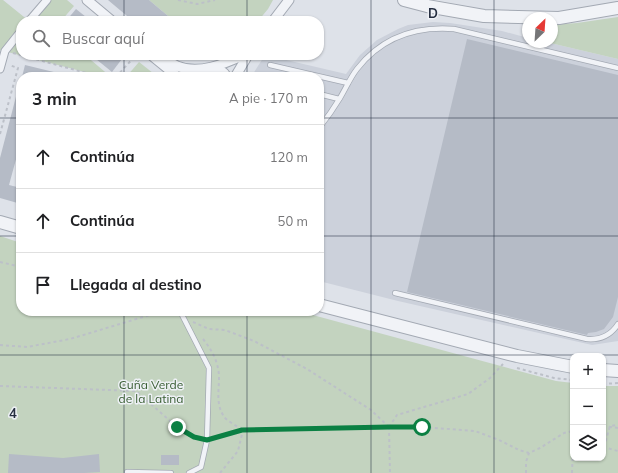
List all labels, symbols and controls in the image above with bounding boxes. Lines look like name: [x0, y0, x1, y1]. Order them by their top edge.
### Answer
text: D: [428, 5, 438, 21]
north arrow: [522, 12, 558, 48]
search box: [16, 16, 324, 60]
icon: search: [30, 27, 52, 49]
text: Buscar aquí: [62, 29, 144, 48]
text: 3 min: [32, 88, 77, 109]
text: A pie · 170 m: [229, 90, 308, 106]
icon: ahead: [32, 146, 54, 168]
text: Continúa: [70, 147, 135, 166]
text: 120 m: [270, 149, 308, 165]
icon: ahead: [32, 210, 54, 232]
text: Continúa: [70, 211, 135, 230]
text: 50 m: [278, 213, 308, 229]
icon: arrive: [32, 274, 54, 296]
text: Llegada al destino: [70, 275, 202, 294]
map controls: [570, 353, 606, 461]
button: +: [570, 353, 606, 389]
park label: Cuña Verde de la Latina: [118, 377, 184, 406]
button: −: [570, 389, 606, 425]
text: 4: [9, 405, 17, 421]
route end: [168, 418, 186, 436]
route start: [413, 418, 431, 436]
button: layers: [570, 425, 606, 461]

